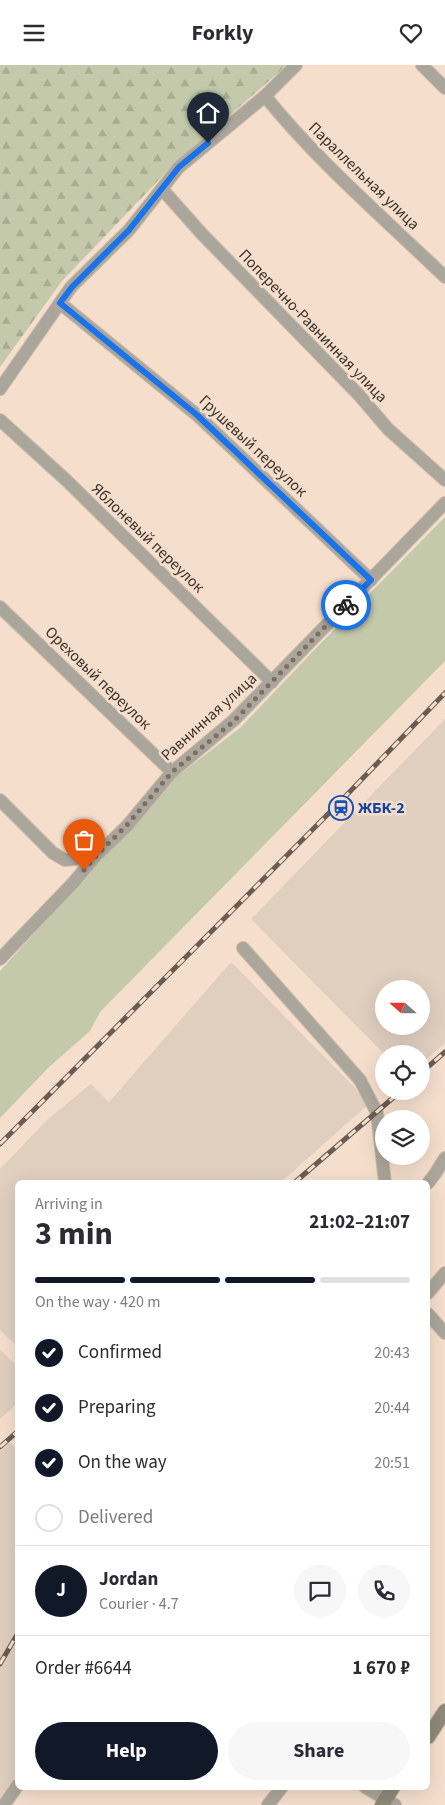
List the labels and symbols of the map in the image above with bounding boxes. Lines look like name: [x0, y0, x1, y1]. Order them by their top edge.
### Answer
pin: [187, 92, 229, 143]
street label: Параллельная улица: [304, 117, 424, 235]
street label: Поперечно-Равнинная улица: [234, 244, 392, 408]
street label: Грушевый переулок: [194, 390, 312, 502]
street label: Яблоневый переулок: [87, 478, 209, 598]
courier: [321, 580, 371, 630]
street label: Ореховый переулок: [40, 621, 156, 735]
street label: Равнинная улица: [156, 668, 262, 766]
station icon: ЖБК-2: [328, 795, 354, 821]
place label: ЖБК-2: [358, 797, 405, 819]
pin: [63, 819, 105, 870]
north arrow: [375, 980, 430, 1035]

